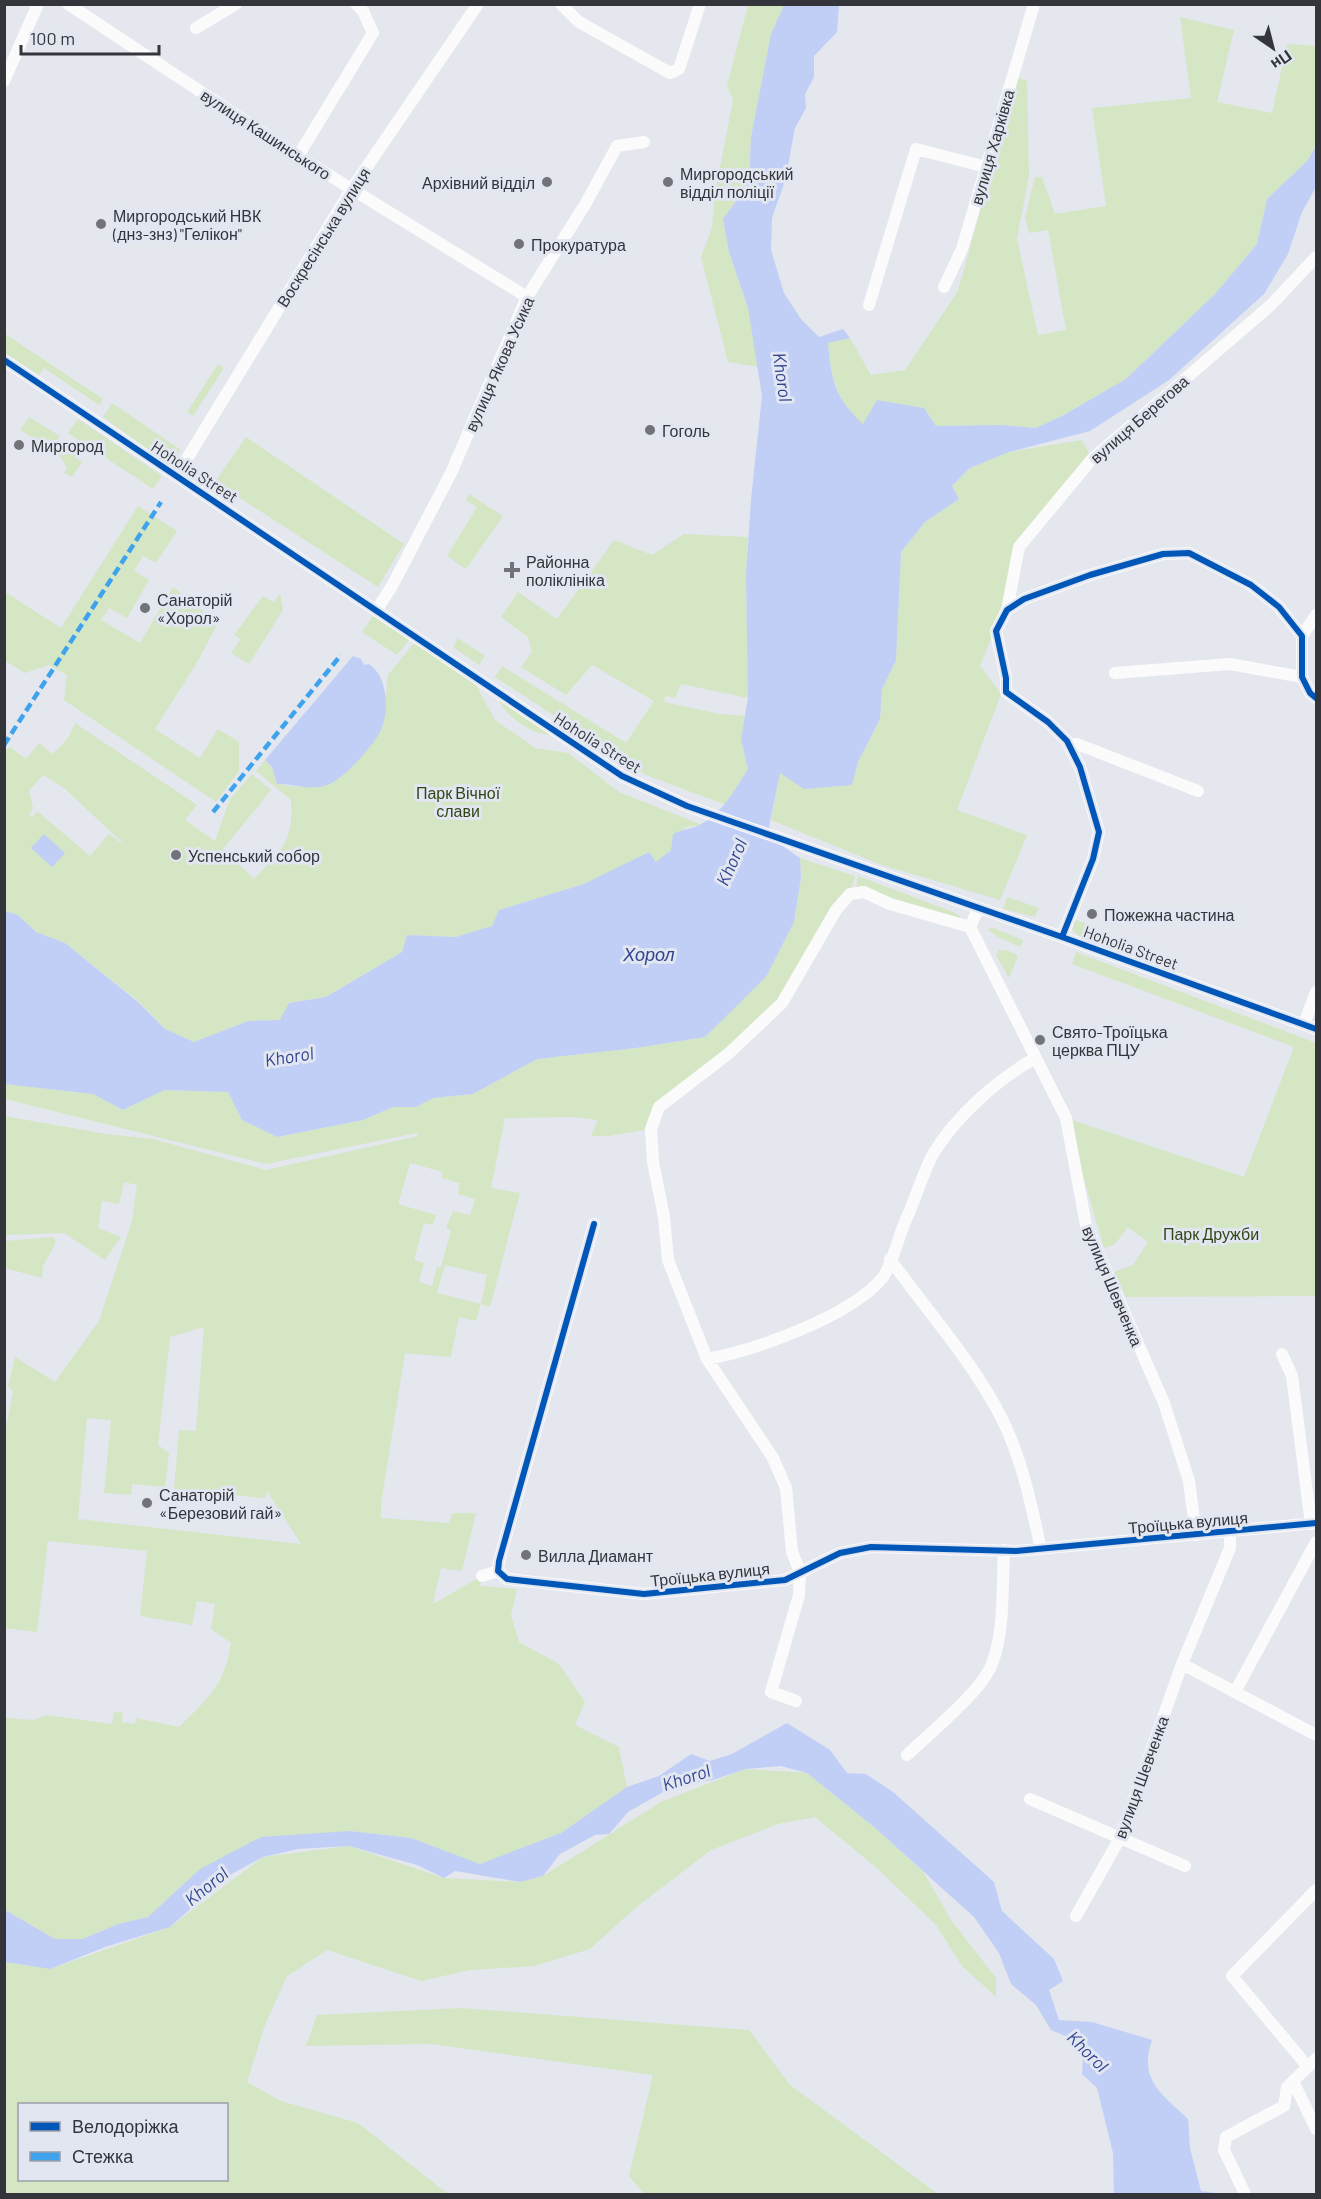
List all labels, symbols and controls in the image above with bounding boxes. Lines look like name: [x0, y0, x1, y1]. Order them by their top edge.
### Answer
scale bar: [21, 18, 159, 56]
north arrow: [1243, 18, 1303, 78]
text: 100 m: [30, 27, 75, 49]
text: Пн: [1268, 47, 1296, 75]
street label: вулиця Кашинського: [198, 85, 334, 183]
street label: вулиця Харківка: [966, 87, 1018, 207]
street label: Воскресінська вулиця: [272, 164, 374, 310]
place label: Миргородський відділ поліції: [680, 164, 794, 201]
place label: Архівний відділ: [422, 173, 535, 192]
marker: Архівний відділ: [540, 175, 554, 189]
marker: Миргородський відділ поліції: [661, 175, 675, 189]
place label: Миргородський НВК (днз-знз) "Гелікон": [112, 206, 262, 243]
marker: Миргородський НВК (днз-знз) "Гелікон": [94, 217, 108, 231]
place label: Прокуратура: [531, 235, 626, 254]
marker: Прокуратура: [512, 237, 526, 251]
street label: вулиця Якова Усика: [461, 294, 537, 434]
water label: Khorol: [769, 351, 797, 403]
street label: вулиця Берегова: [1086, 371, 1192, 467]
place label: Гоголь: [662, 421, 710, 440]
marker: Гоголь: [643, 423, 657, 437]
place label: Миргород: [31, 436, 104, 455]
street label: Hoholia Street: [148, 436, 242, 506]
marker: Миргород: [12, 438, 26, 452]
place label: Районна поліклініка: [526, 552, 605, 589]
marker: Районна поліклініка: [503, 561, 521, 579]
place label: Санаторій «Хорол»: [157, 590, 232, 627]
marker: Санаторій «Хорол»: [138, 601, 152, 615]
street label: Hoholia Street: [551, 708, 645, 776]
park label: Парк Вічної слави: [416, 783, 501, 820]
water label: Khorol: [711, 835, 751, 889]
place label: Успенський собор: [188, 846, 320, 865]
marker: Успенський собор: [169, 848, 183, 862]
place label: Пожежна частина: [1104, 905, 1235, 924]
marker: Пожежна частина: [1085, 907, 1099, 921]
street label: Hoholia Street: [1081, 921, 1181, 973]
water label: Хорол: [622, 943, 675, 965]
place label: Свято-Троїцька церква ПЦУ: [1052, 1022, 1168, 1059]
marker: Свято-Троїцька церква ПЦУ: [1033, 1033, 1047, 1047]
water label: Khorol: [263, 1041, 315, 1071]
street label: вулиця Шевченка: [1079, 1223, 1147, 1349]
park label: Парк Дружби: [1163, 1224, 1259, 1243]
place label: Санаторій «Березовий гай»: [159, 1485, 282, 1522]
marker: Санаторій «Березовий гай»: [140, 1496, 154, 1510]
street label: Троїцька вулиця: [1127, 1507, 1249, 1537]
place label: Вилла Диамант: [538, 1546, 654, 1565]
marker: Вилла Диамант: [519, 1548, 533, 1562]
street label: Троїцька вулиця: [649, 1558, 771, 1590]
street label: вулиця Шевченка: [1110, 1713, 1172, 1841]
water label: Khorol: [659, 1759, 713, 1795]
water label: Khorol: [180, 1862, 232, 1910]
water label: Khorol: [1063, 2026, 1113, 2076]
legend: [18, 2103, 228, 2181]
text: Велодоріжка: [72, 2115, 180, 2137]
text: Стежка: [72, 2145, 134, 2167]

